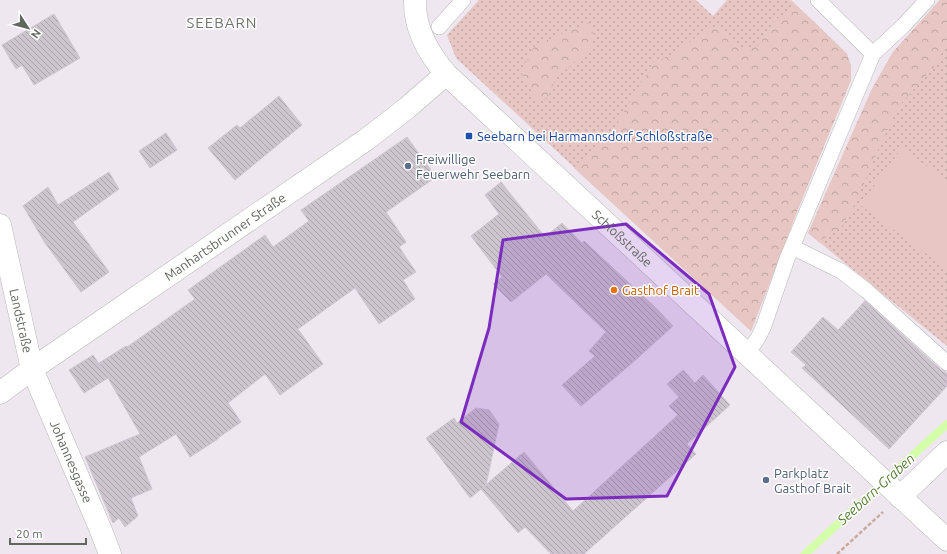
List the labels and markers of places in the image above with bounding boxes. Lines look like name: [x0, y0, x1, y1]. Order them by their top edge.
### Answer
place label: Seebarn bei Harmannsdorf Schloßstraße: [477, 129, 712, 143]
marker: Seebarn bei Harmannsdorf Schloßstraße: [464, 131, 474, 141]
place label: Freiwillige Feuerwehr Seebarn: [416, 152, 530, 181]
marker: Freiwillige Feuerwehr Seebarn: [403, 161, 413, 171]
place label: Gasthof Brait: [622, 283, 699, 297]
marker: Gasthof Brait: [609, 285, 619, 295]
place label: Parkplatz Gasthof Brait: [774, 466, 851, 495]
marker: Parkplatz Gasthof Brait: [761, 475, 771, 485]

